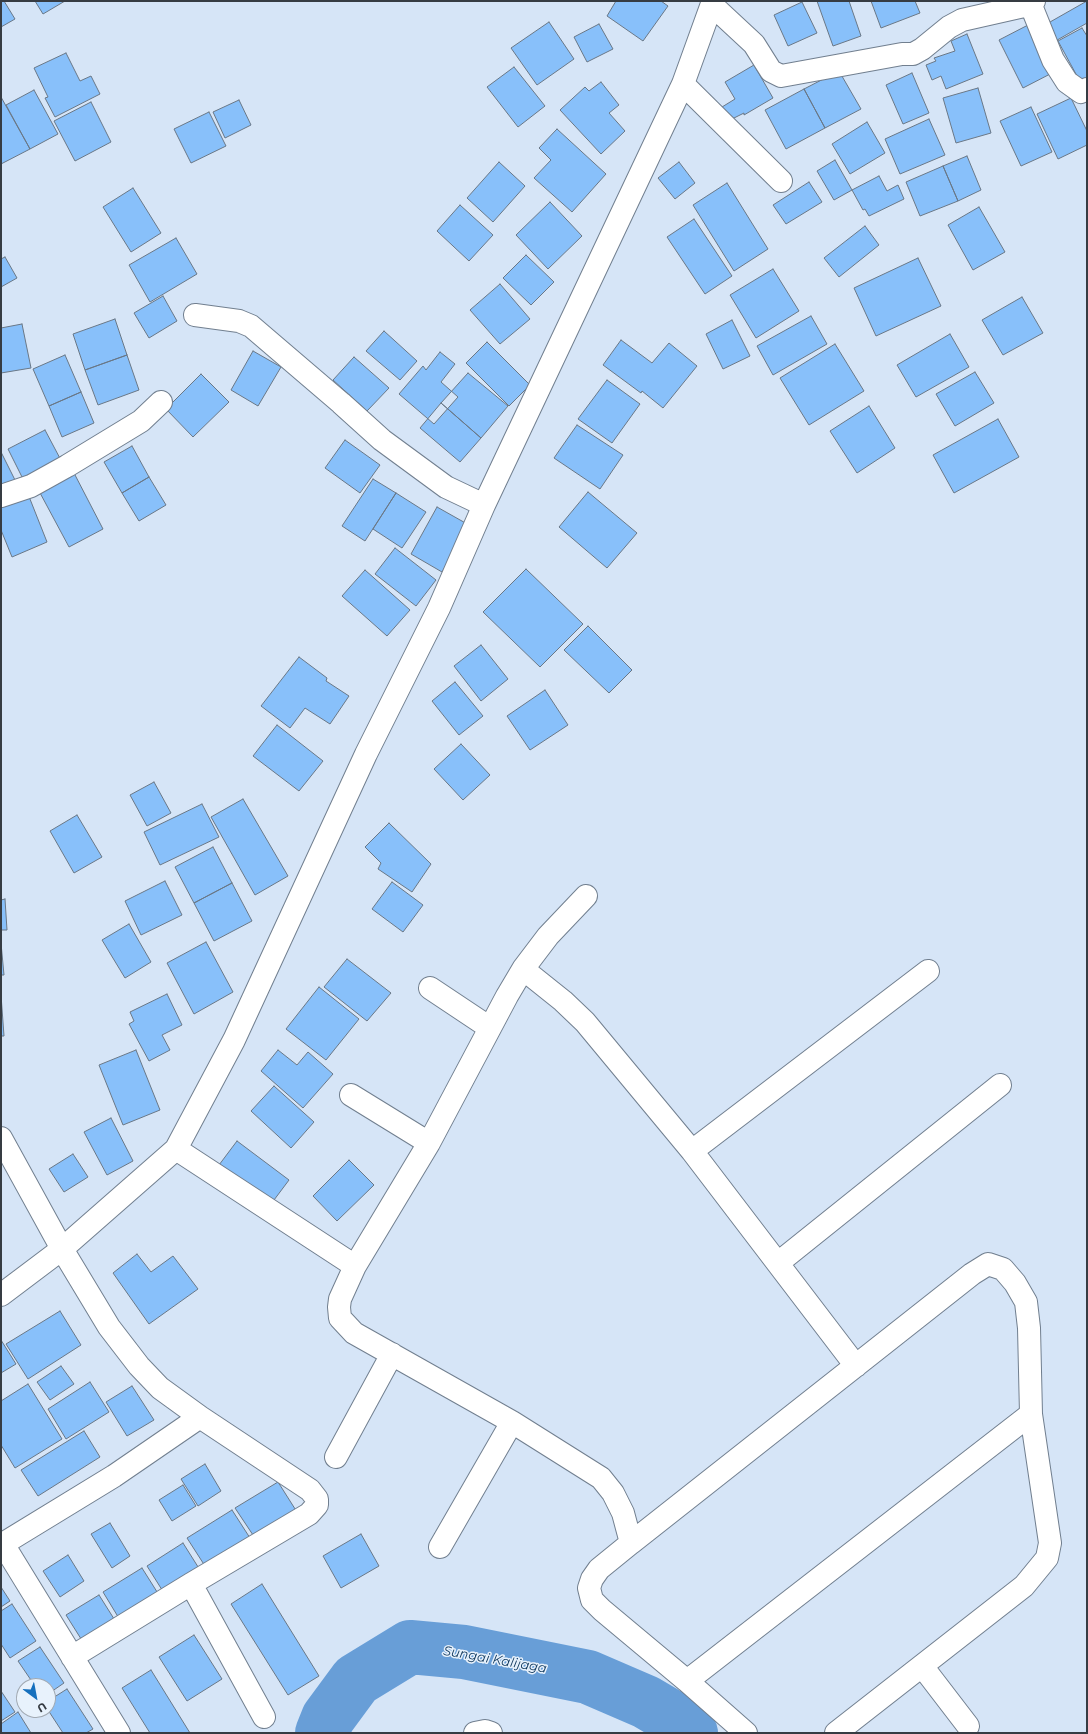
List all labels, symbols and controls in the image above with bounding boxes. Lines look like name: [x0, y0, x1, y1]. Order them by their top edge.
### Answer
water label: Sungai Kalijaga: [442, 1643, 548, 1677]
north arrow: [16, 1678, 56, 1718]
text: U: [34, 1699, 49, 1716]

